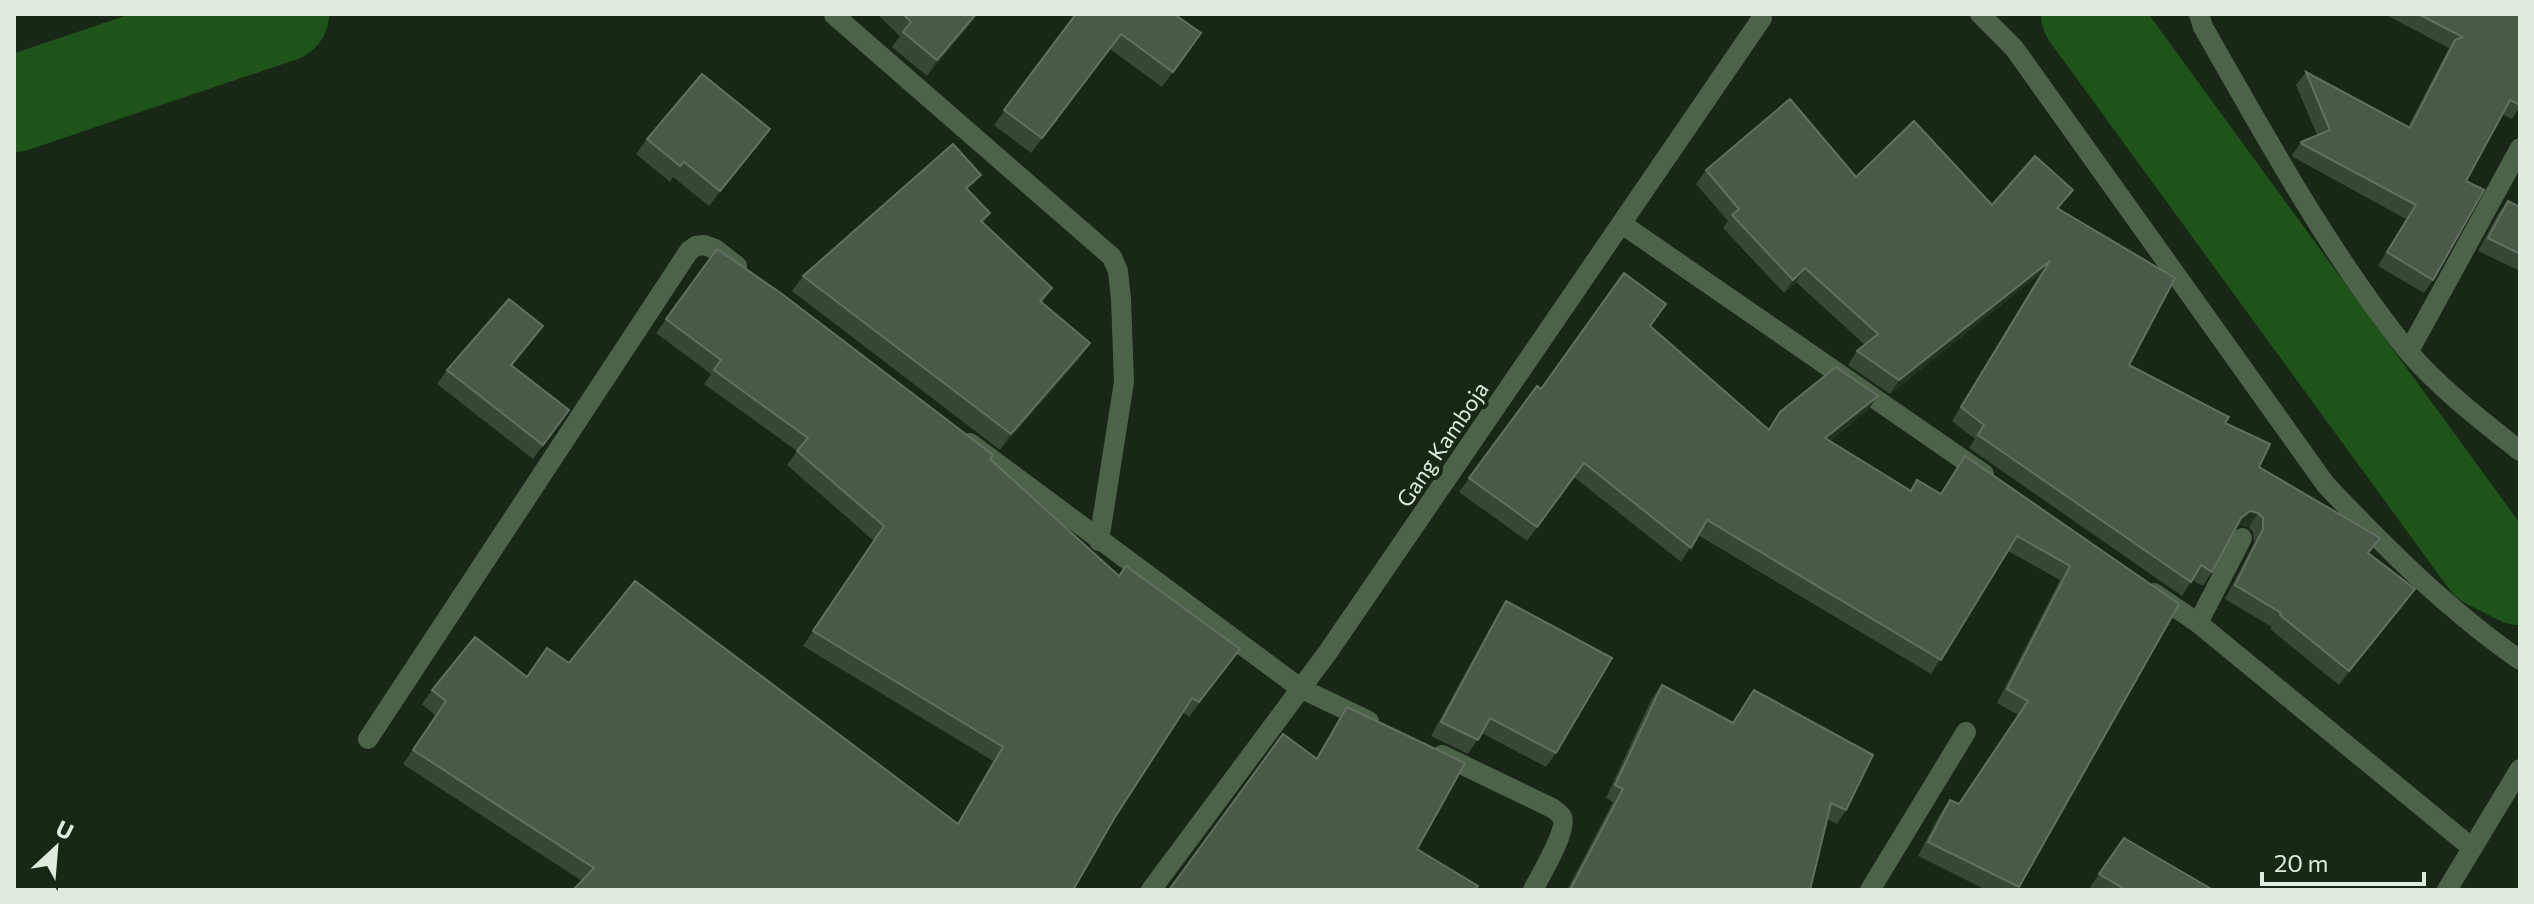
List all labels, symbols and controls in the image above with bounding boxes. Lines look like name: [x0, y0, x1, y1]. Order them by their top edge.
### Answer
street label: Gang Kamboja: [1390, 376, 1494, 512]
north arrow: [16, 808, 96, 888]
text: U: [52, 814, 78, 845]
scale bar: [2262, 836, 2424, 886]
text: 20 m: [2274, 848, 2328, 877]

